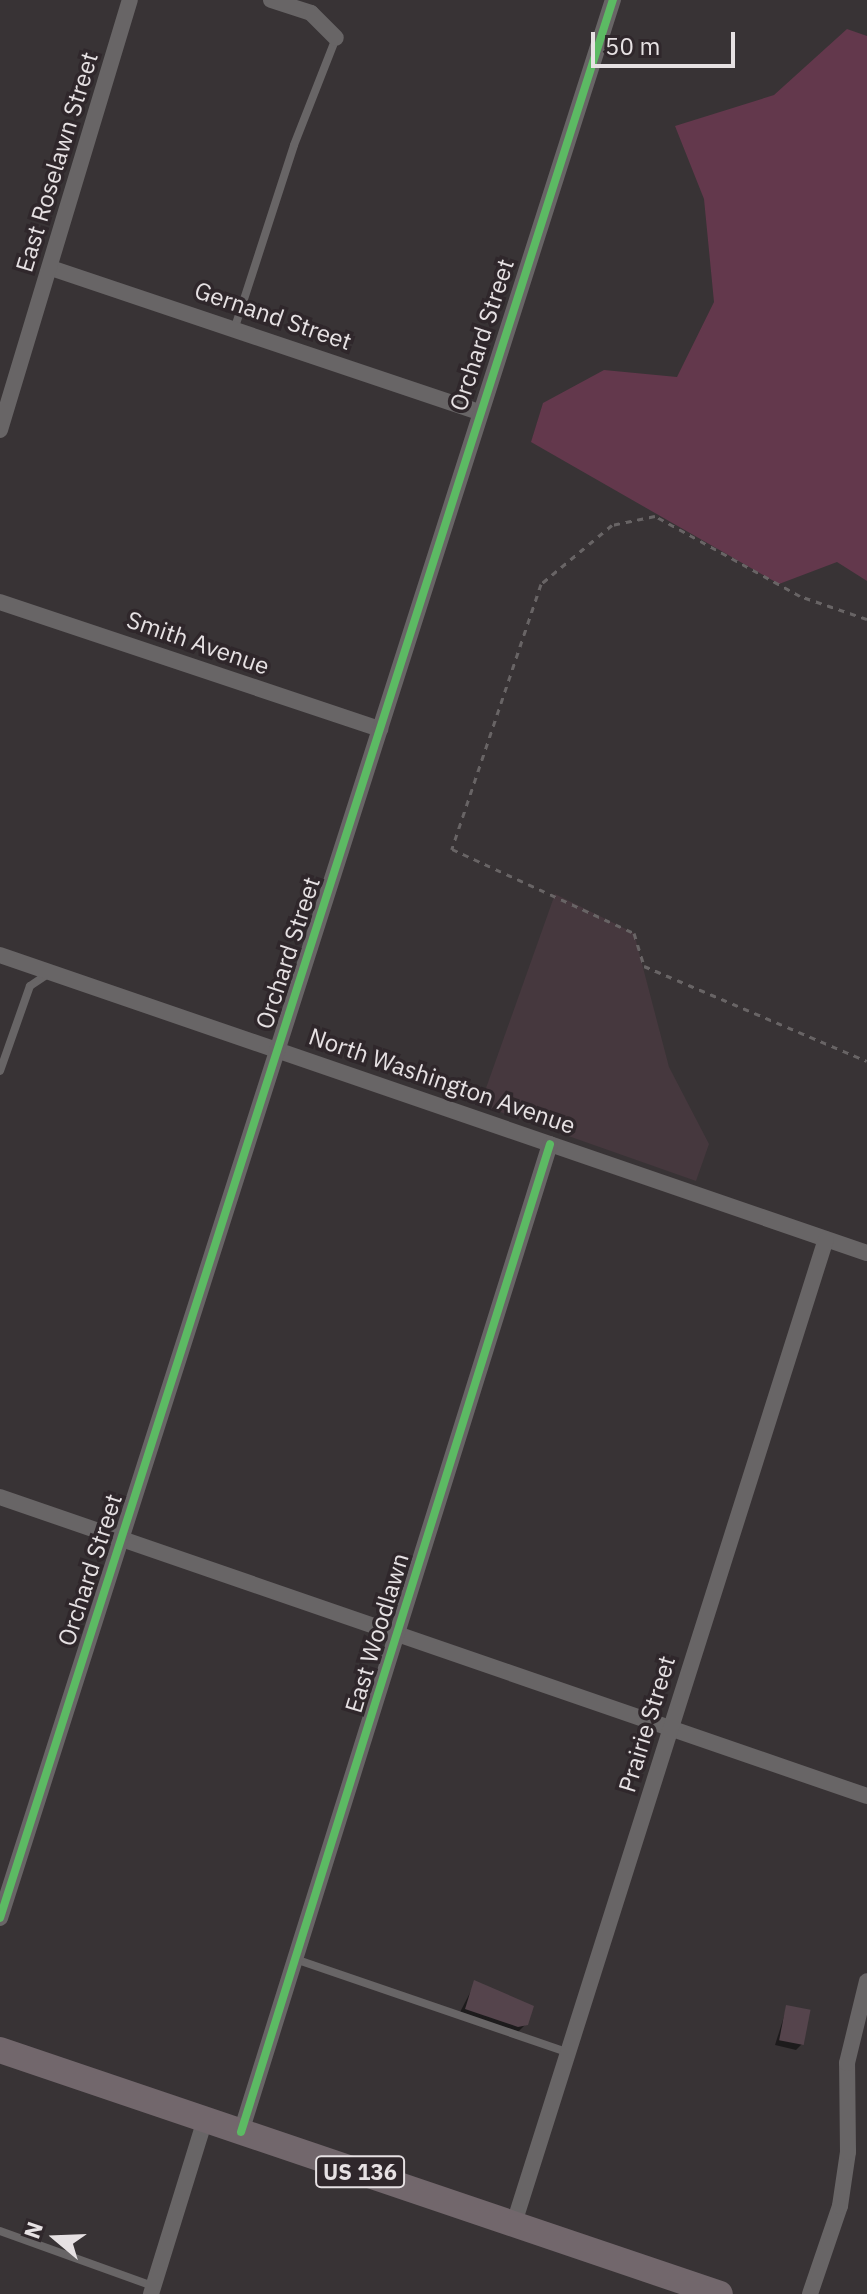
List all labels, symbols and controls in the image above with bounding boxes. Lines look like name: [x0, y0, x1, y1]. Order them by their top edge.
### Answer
scale bar: [595, 16, 739, 66]
text: 50 m: [605, 30, 660, 62]
street label: East Roselawn Street: [10, 49, 104, 275]
street label: Orchard Street: [444, 255, 520, 415]
street label: Gernand Street: [191, 276, 355, 356]
street label: Smith Avenue: [123, 605, 273, 681]
street label: Orchard Street: [250, 873, 326, 1033]
street label: North Washington Avenue: [305, 1022, 579, 1140]
street label: Orchard Street: [52, 1490, 128, 1650]
street label: East Woodlawn: [339, 1550, 415, 1716]
street label: Prairie Street: [613, 1652, 681, 1796]
road number: US 136: [314, 2154, 406, 2190]
north arrow: [16, 2198, 96, 2278]
text: N: [17, 2218, 49, 2242]

